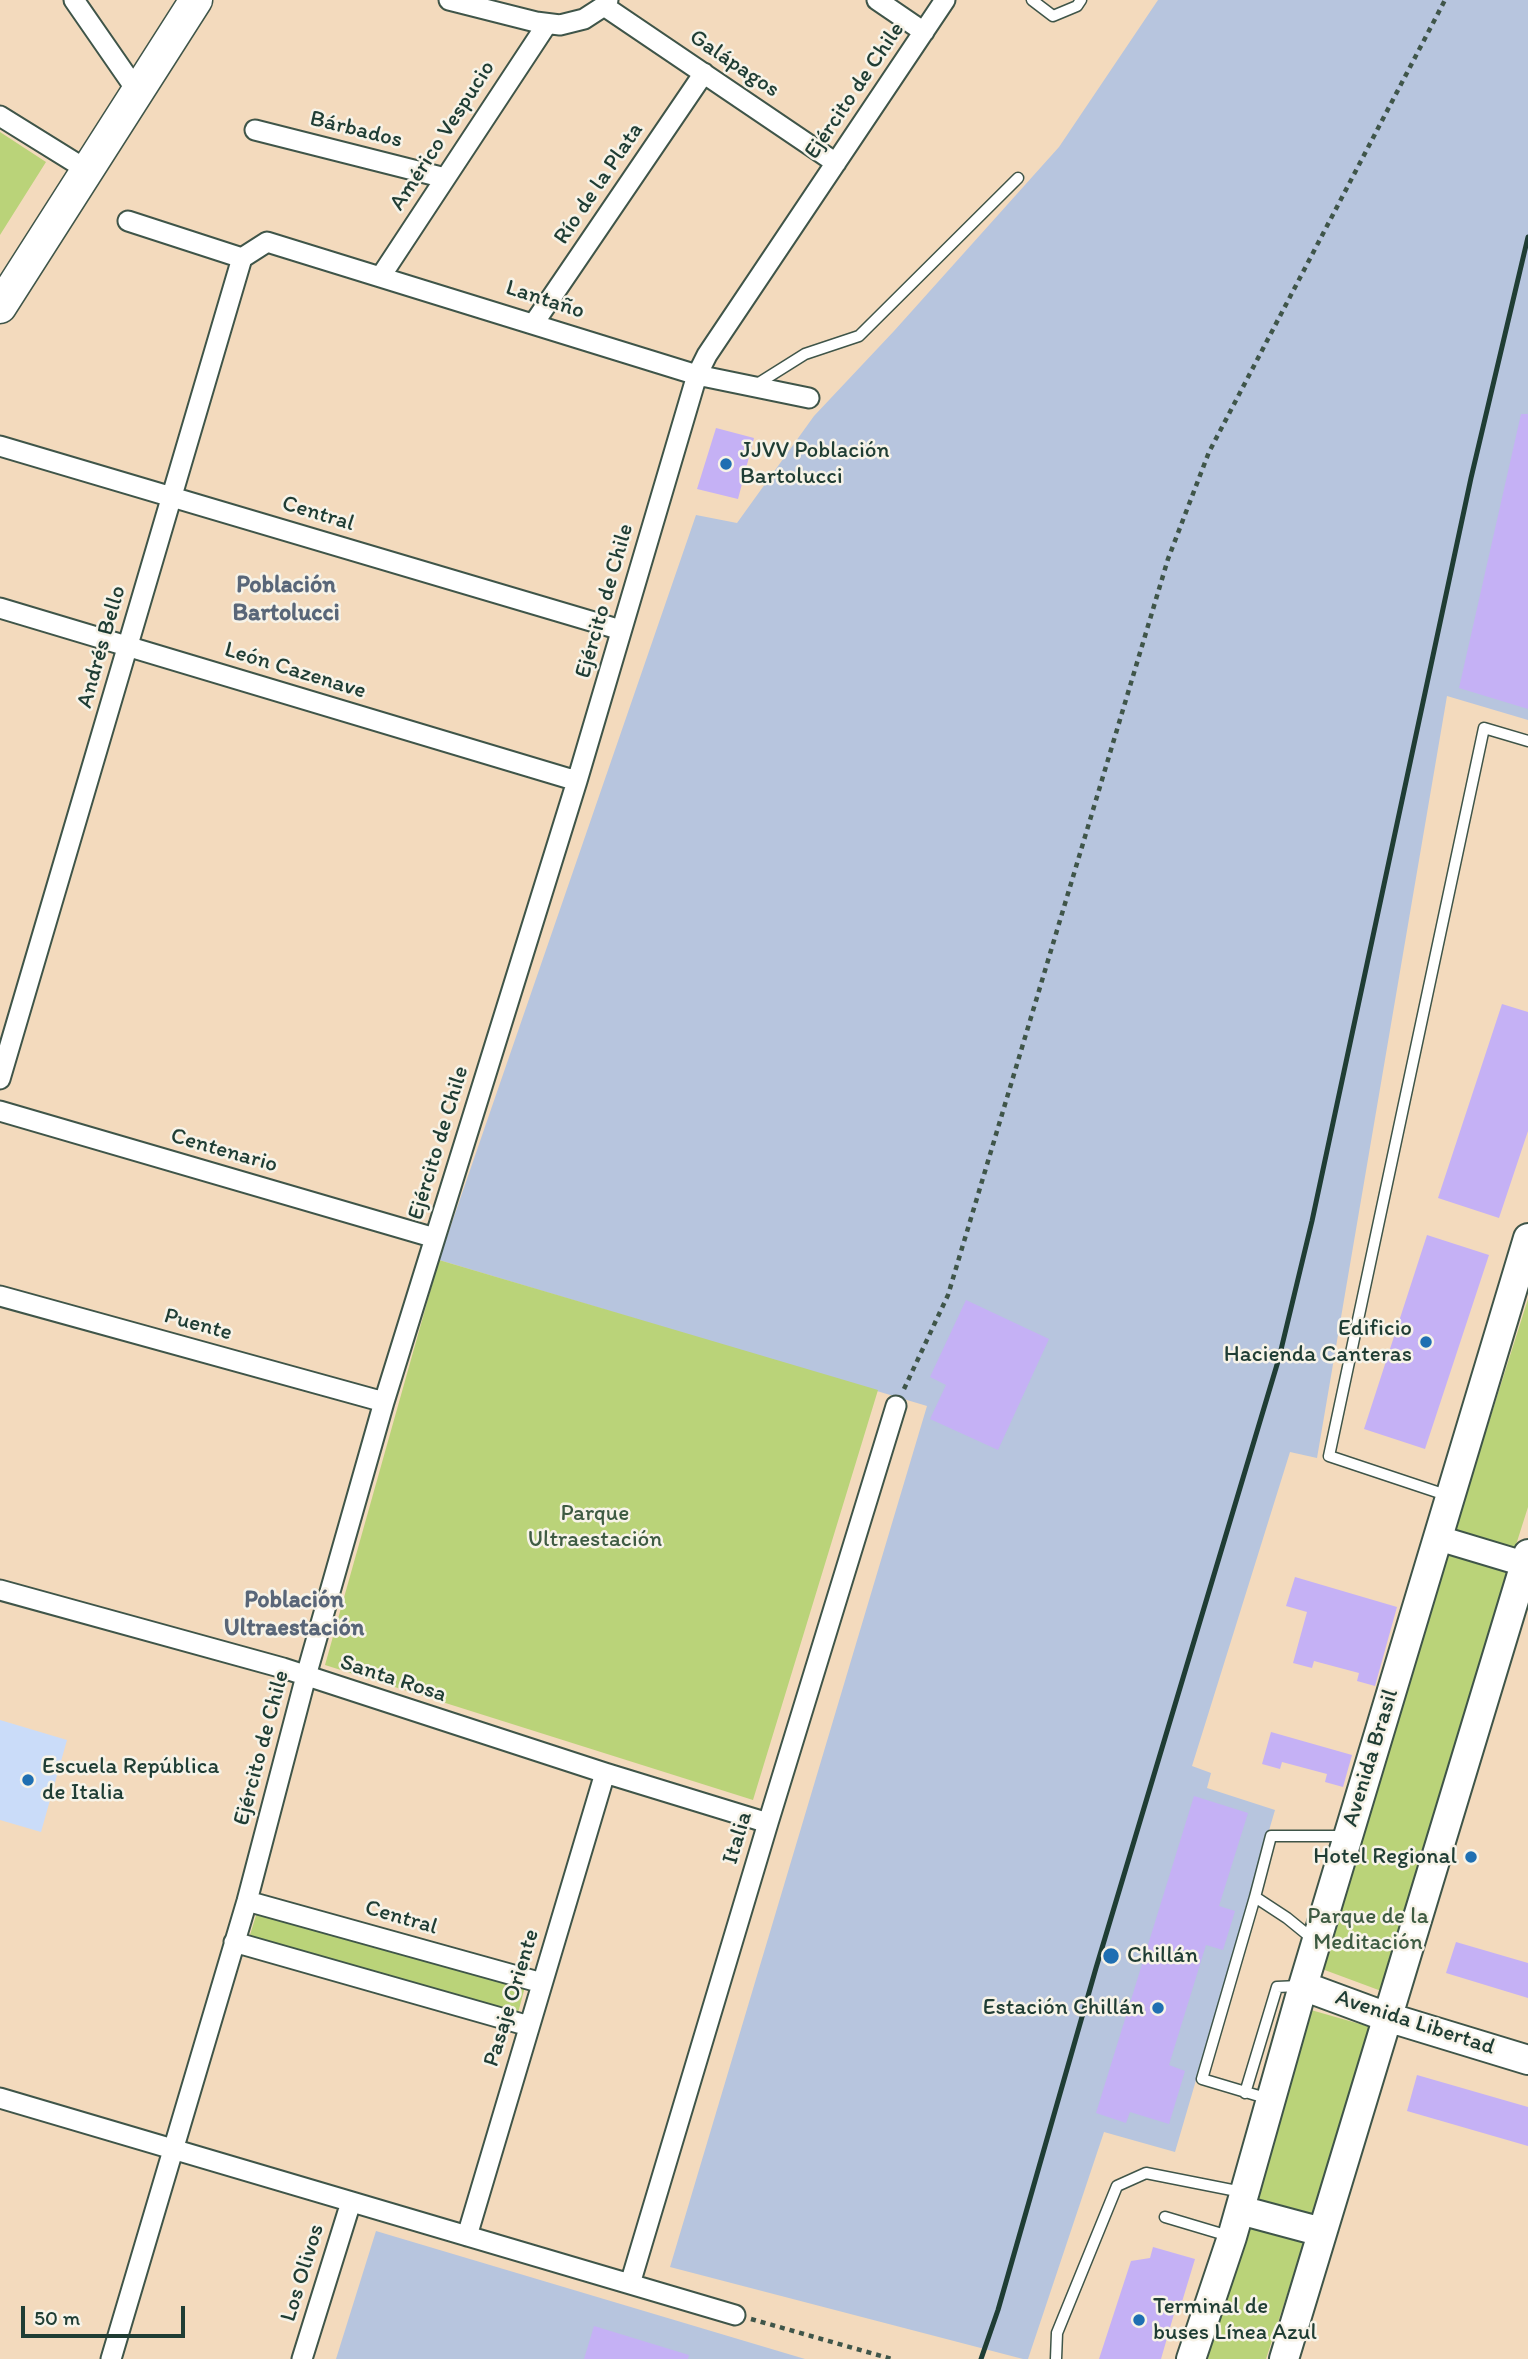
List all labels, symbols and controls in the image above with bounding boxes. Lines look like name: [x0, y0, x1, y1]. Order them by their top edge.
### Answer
street label: Ejército de Chile: [799, 17, 911, 165]
street label: Galápagos: [684, 24, 784, 104]
street label: Américo Vespucio: [384, 56, 502, 216]
street label: Bárbados: [307, 105, 405, 155]
street label: Río de la Plata: [548, 118, 650, 250]
street label: Lantaño: [502, 274, 588, 326]
place label: JJVV Población Bartolucci: [740, 437, 890, 491]
marker: JJVV Población Bartolucci: [718, 456, 734, 472]
street label: Central: [278, 490, 358, 538]
street label: Ejército de Chile: [570, 521, 640, 681]
district label: Población Bartolucci: [232, 572, 340, 628]
street label: Andrés Bello: [71, 583, 133, 711]
street label: León Cazenave: [221, 636, 369, 706]
street label: Ejército de Chile: [402, 1063, 476, 1223]
street label: Centenario: [167, 1123, 281, 1179]
street label: Puente: [161, 1303, 235, 1347]
place label: Edificio Hacienda Canteras: [1224, 1315, 1412, 1369]
marker: Edificio Hacienda Canteras: [1418, 1334, 1434, 1350]
park label: Parque Ultraestación: [528, 1500, 662, 1554]
district label: Población Ultraestación: [224, 1587, 364, 1643]
street label: Santa Rosa: [336, 1649, 450, 1709]
street label: Ejército de Chile: [228, 1667, 296, 1829]
street label: Avenida Brasil: [1337, 1686, 1405, 1830]
place label: Escuela República de Italia: [42, 1753, 219, 1807]
marker: Escuela República de Italia: [20, 1772, 36, 1788]
street label: Italia: [717, 1808, 759, 1868]
place label: Hotel Regional: [1313, 1843, 1457, 1871]
marker: Hotel Regional: [1463, 1849, 1479, 1865]
street label: Central: [361, 1894, 441, 1942]
park label: Parque de la Meditación: [1307, 1903, 1429, 1957]
street label: Pasaje Oriente: [478, 1926, 546, 2070]
place label: Chillán: [1127, 1942, 1198, 1970]
marker: Chillán: [1101, 1946, 1121, 1966]
street label: Avenida Libertad: [1332, 1984, 1498, 2062]
place label: Estación Chillán: [983, 1994, 1144, 2022]
marker: Estación Chillán: [1150, 2000, 1166, 2016]
street label: Los Olivos: [275, 2221, 331, 2325]
scale bar: [24, 2292, 189, 2336]
place label: Terminal de buses Línea Azul: [1153, 2293, 1317, 2347]
text: 50 m: [34, 2305, 80, 2330]
marker: Terminal de buses Línea Azul: [1131, 2312, 1147, 2328]

